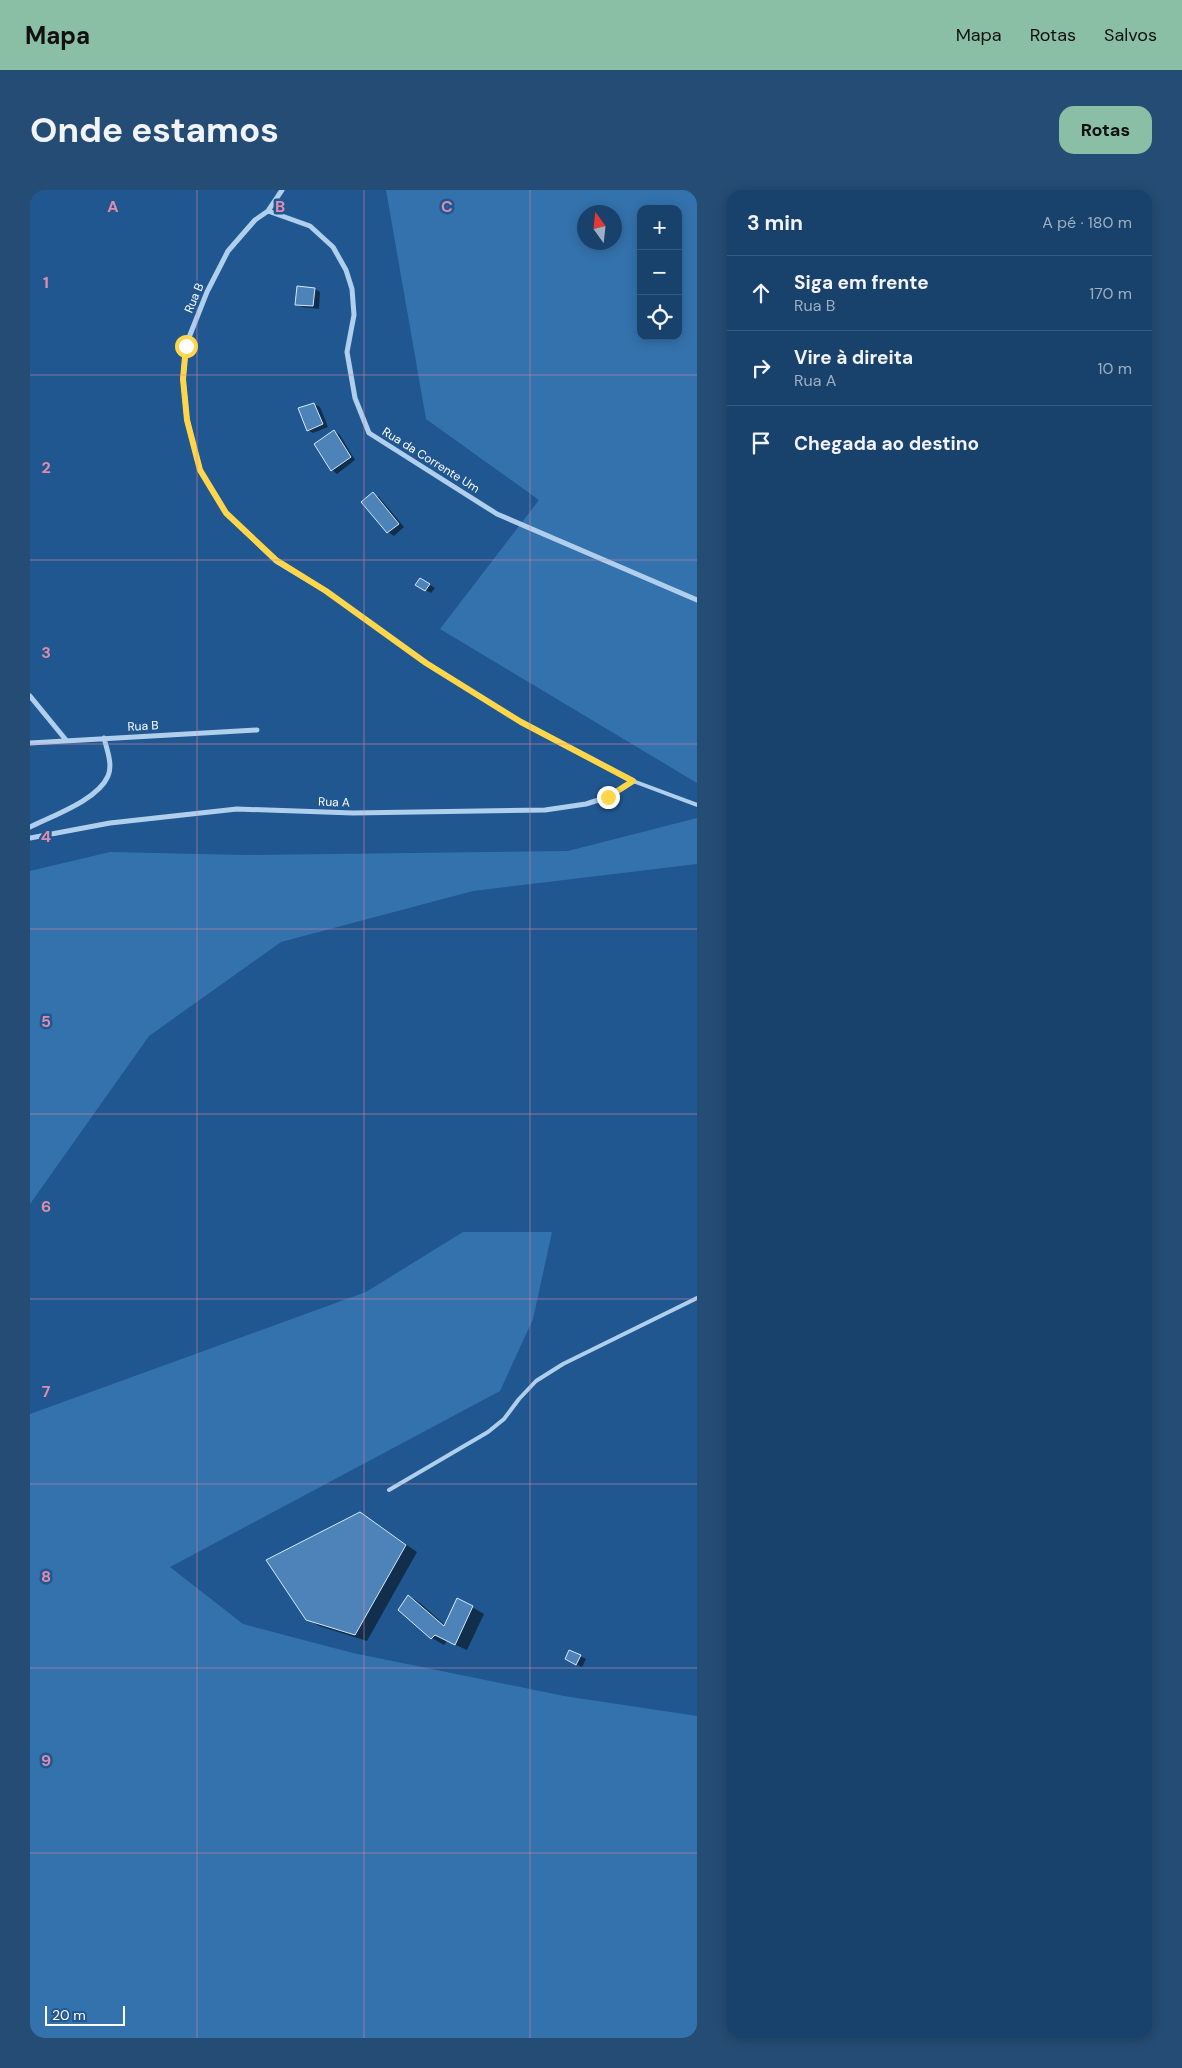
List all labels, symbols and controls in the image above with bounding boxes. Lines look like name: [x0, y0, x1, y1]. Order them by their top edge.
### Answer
text: Mapa: [25, 20, 90, 51]
text: Mapa: [956, 23, 1002, 47]
text: Rotas: [1030, 23, 1076, 47]
text: Salvos: [1104, 23, 1157, 47]
button: Rotas: [1059, 106, 1152, 154]
text: Onde estamos: [30, 107, 279, 153]
text: A: [107, 196, 119, 217]
text: B: [275, 196, 285, 217]
text: C: [441, 196, 453, 217]
north arrow: [577, 205, 622, 250]
map controls: [637, 205, 682, 340]
button: +: [637, 205, 682, 250]
text: 3 min: [747, 209, 803, 237]
text: A pé · 180 m: [1042, 212, 1132, 233]
button: −: [637, 250, 682, 295]
text: Siga em frente: [794, 270, 929, 295]
text: 1: [43, 272, 49, 293]
icon: ahead: [747, 279, 775, 307]
street label: Rua B: [181, 281, 207, 315]
text: 170 m: [1089, 283, 1132, 304]
button: locate: [637, 295, 682, 340]
text: Rua B: [794, 295, 835, 316]
route start: [175, 335, 198, 358]
text: Vire à direita: [794, 345, 913, 370]
icon: right: [747, 354, 775, 382]
text: 10 m: [1098, 358, 1132, 379]
text: Rua A: [794, 370, 836, 391]
street label: Rua da Corrente Um: [379, 423, 483, 497]
icon: arrive: [747, 429, 775, 457]
text: Chegada ao destino: [794, 431, 979, 456]
text: 2: [41, 457, 51, 478]
text: 3: [41, 642, 51, 663]
street label: Rua B: [127, 717, 159, 735]
route end: [597, 786, 620, 809]
street label: Rua A: [318, 793, 350, 811]
text: 4: [41, 826, 51, 847]
text: 5: [41, 1011, 51, 1032]
text: 6: [41, 1196, 51, 1217]
text: 7: [42, 1381, 51, 1402]
text: 8: [41, 1566, 51, 1587]
text: 9: [41, 1750, 51, 1771]
scale bar: [45, 2003, 125, 2026]
text: 20 m: [52, 2006, 86, 2024]

